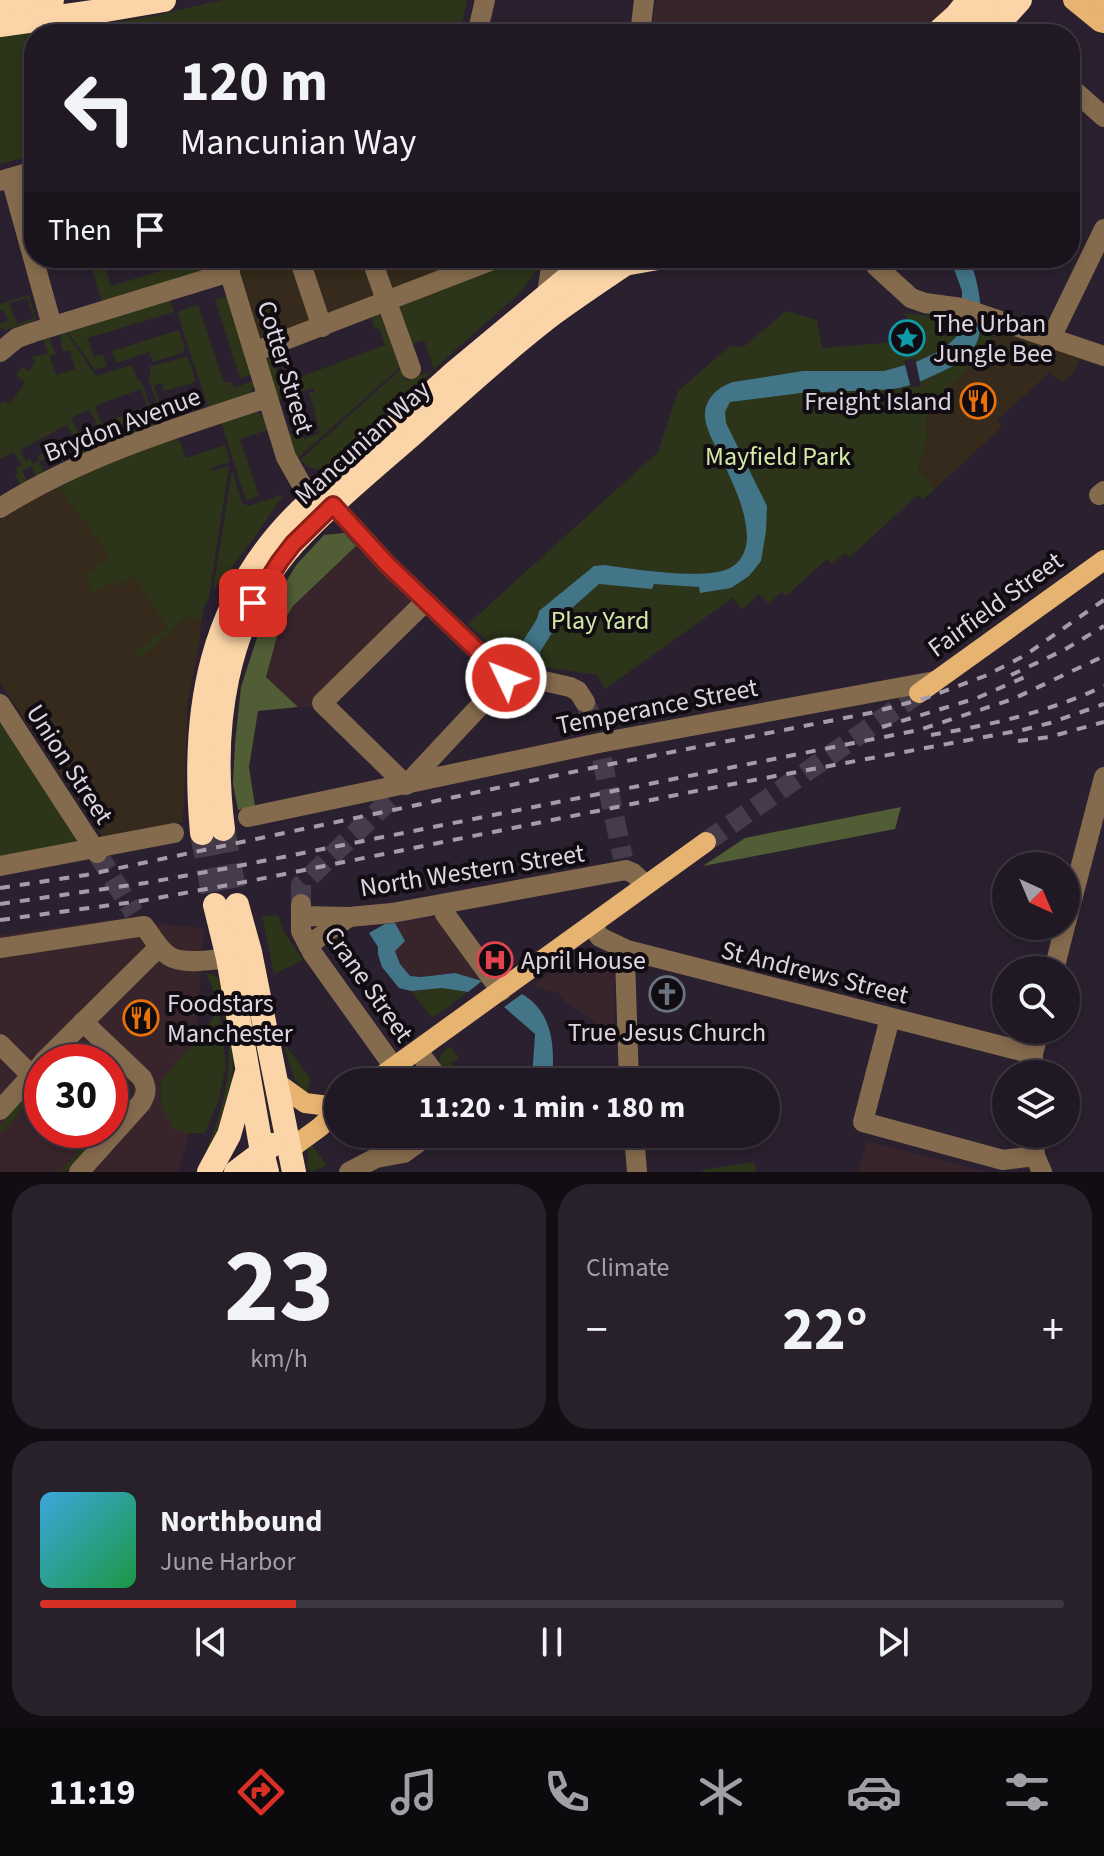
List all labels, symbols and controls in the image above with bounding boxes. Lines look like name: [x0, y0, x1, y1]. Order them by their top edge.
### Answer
text: 120 m: [180, 43, 328, 122]
icon: left: [48, 56, 152, 160]
text: Mancunian Way: [180, 117, 416, 168]
icon: arrive: [128, 208, 172, 252]
text: Then: [48, 209, 112, 252]
street label: Cotter Street: [248, 296, 323, 438]
place label: The Urban Jungle Bee: [933, 305, 1053, 372]
place icon: The Urban Jungle Bee: [888, 319, 926, 357]
street label: Mancunian Way: [287, 372, 438, 513]
street label: Brydon Avenue: [38, 378, 206, 471]
restaurant icon: Freight Island: [959, 382, 997, 420]
place label: Freight Island: [804, 383, 952, 420]
park label: Mayfield Park: [705, 438, 851, 475]
street label: Fairfield Street: [920, 543, 1071, 666]
pin: [219, 569, 287, 637]
icon: arrive: [231, 581, 275, 625]
park label: Play Yard: [551, 602, 649, 639]
position arrow: [464, 636, 548, 720]
street label: Temperance Street: [553, 669, 761, 744]
street label: Union Street: [17, 697, 122, 832]
street label: North Western Street: [357, 834, 587, 906]
north arrow: [992, 852, 1080, 940]
map controls: [992, 852, 1080, 1148]
street label: Crane Street: [315, 919, 422, 1050]
street label: St Andrews Street: [717, 931, 913, 1014]
hospital icon: April House: [476, 941, 514, 979]
place label: April House: [521, 942, 646, 979]
button: search: [992, 956, 1080, 1044]
church icon: True Jesus Church: [648, 975, 686, 1013]
place label: Foodstars Manchester: [167, 985, 294, 1052]
restaurant icon: Foodstars Manchester: [122, 999, 160, 1037]
place label: True Jesus Church: [568, 1014, 766, 1051]
speed limit sign: 30: [24, 1044, 128, 1148]
button: layers: [992, 1060, 1080, 1148]
text: 11:20 · 1 min · 180 m: [419, 1086, 685, 1129]
text: 23: [224, 1214, 334, 1362]
text: Climate: [586, 1249, 670, 1286]
text: 22°: [782, 1288, 868, 1373]
text: −: [586, 1299, 608, 1362]
text: +: [1042, 1299, 1064, 1362]
text: km/h: [250, 1340, 308, 1377]
text: Northbound: [160, 1500, 322, 1543]
text: June Harbor: [160, 1543, 296, 1580]
icon: previous: [189, 1620, 233, 1664]
icon: pause: [530, 1620, 574, 1664]
icon: next: [871, 1620, 915, 1664]
icon: directions: [233, 1764, 289, 1820]
icon: music: [386, 1764, 442, 1820]
icon: phone: [539, 1764, 595, 1820]
icon: climate: [693, 1764, 749, 1820]
icon: car: [846, 1764, 902, 1820]
icon: filters: [999, 1764, 1055, 1820]
text: 11:19: [49, 1767, 135, 1818]

